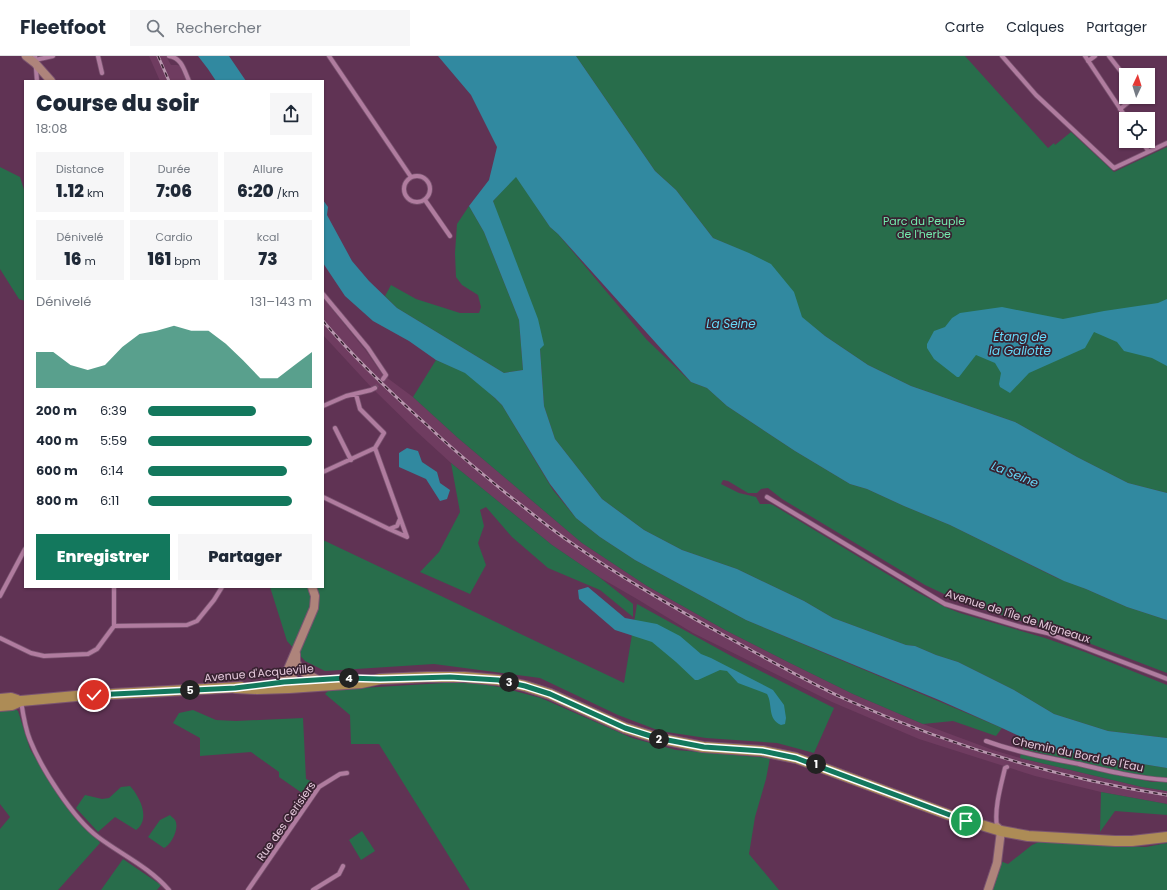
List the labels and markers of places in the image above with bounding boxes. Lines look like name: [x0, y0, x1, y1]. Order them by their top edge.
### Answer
pin: 4: [339, 668, 359, 688]
pin: 3: [499, 672, 519, 692]
pin: [77, 678, 111, 712]
pin: 5: [180, 680, 200, 700]
pin: 2: [649, 729, 669, 749]
pin: 1: [806, 754, 826, 774]
pin: [949, 804, 983, 838]

